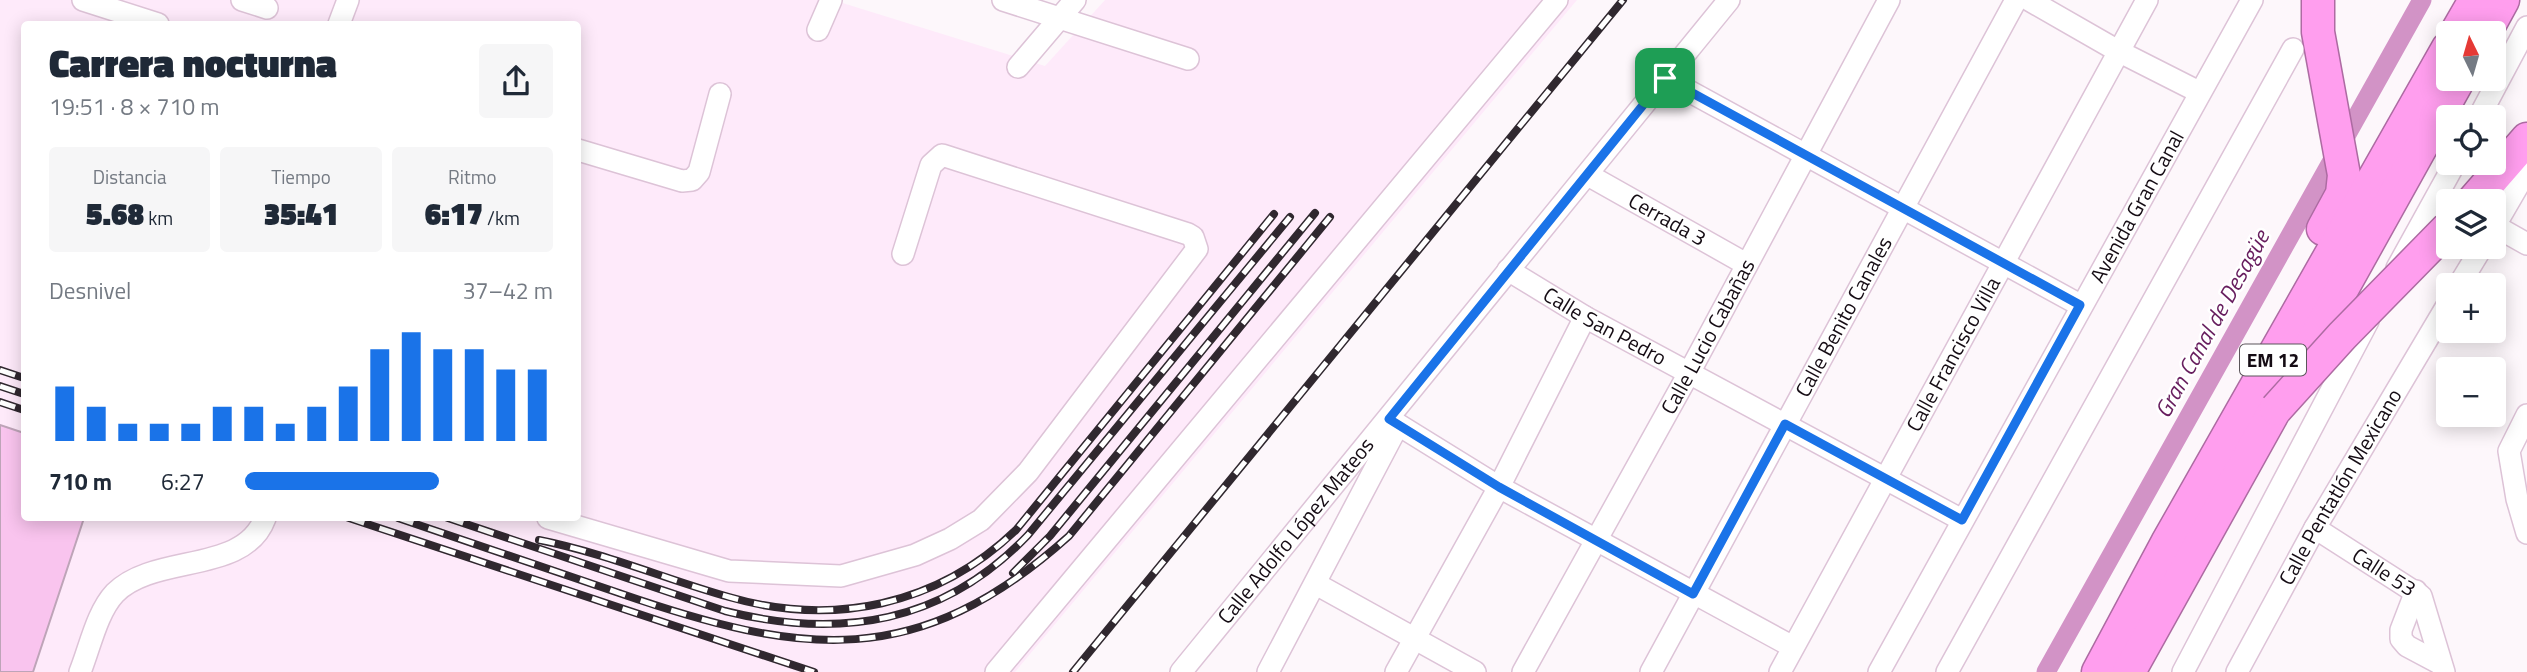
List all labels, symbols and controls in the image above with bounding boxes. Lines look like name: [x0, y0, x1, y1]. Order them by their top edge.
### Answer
north arrow: [2436, 21, 2506, 91]
map controls: [2436, 21, 2506, 427]
text: Carrera nocturna: [49, 34, 337, 92]
button: share: [479, 44, 553, 118]
pin: [1635, 48, 1695, 108]
icon: arrive: [1646, 59, 1684, 97]
text: 19:51 · 8 × 710 m: [49, 89, 219, 124]
button: locate: [2436, 105, 2506, 175]
street label: Avenida Gran Canal: [2081, 124, 2192, 289]
text: Distancia: [93, 162, 166, 191]
text: Tiempo: [271, 162, 331, 191]
text: Ritmo: [448, 162, 497, 191]
street label: Cerrada 3: [1623, 184, 1713, 254]
button: layers: [2436, 189, 2506, 259]
text: 5.68: [86, 191, 144, 237]
text: 35:41: [264, 191, 338, 237]
text: 6:17: [425, 191, 483, 237]
text: km: [144, 203, 173, 232]
text: /km: [483, 203, 520, 232]
water label: Gran Canal de Desagüe: [2145, 222, 2278, 424]
street label: Calle Benito Canales: [1786, 230, 1900, 403]
street label: Calle Lucio Cabañas: [1652, 253, 1762, 420]
street label: Calle Francisco Villa: [1897, 270, 2008, 437]
text: Desnivel: [49, 273, 131, 308]
text: 37–42 m: [463, 273, 553, 308]
button: +: [2436, 273, 2506, 343]
street label: Calle San Pedro: [1537, 278, 1673, 373]
road number: EM 12: [2240, 344, 2306, 376]
button: −: [2436, 357, 2506, 427]
street label: Calle Pentatlón Mexicano: [2270, 382, 2409, 591]
street label: Calle Adolfo López Mateos: [1209, 430, 1381, 631]
text: 710 m: [49, 464, 112, 499]
text: 6:27: [161, 464, 205, 499]
street label: Calle 53: [2346, 539, 2423, 604]

